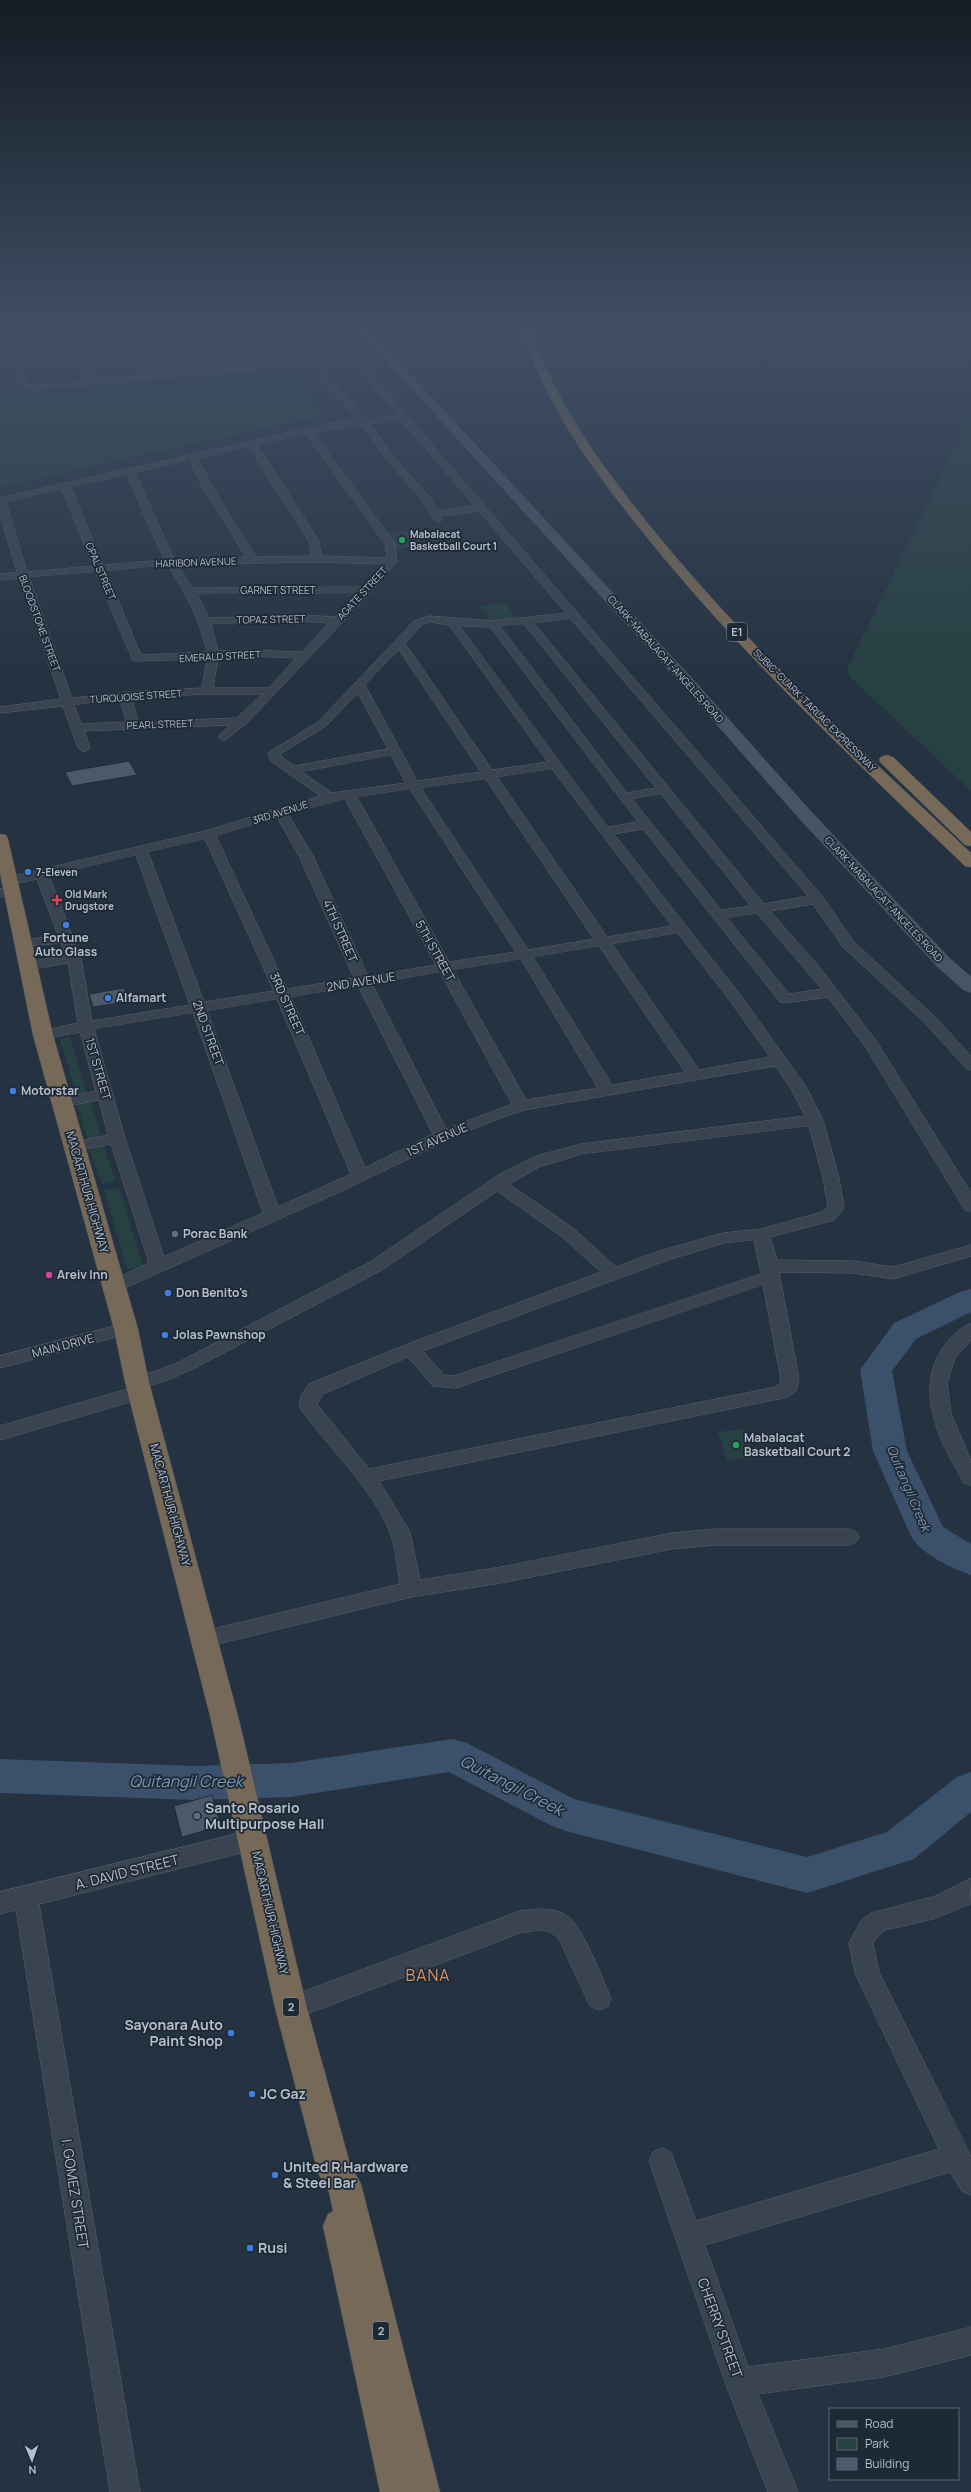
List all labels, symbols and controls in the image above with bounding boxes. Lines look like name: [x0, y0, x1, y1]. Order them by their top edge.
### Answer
place label: Mabalacat Basketball Court 1: [410, 527, 497, 553]
marker: Mabalacat Basketball Court 1: [397, 535, 407, 545]
street label: OPAL STREET: [83, 540, 119, 602]
street label: HARIBON AVENUE: [155, 554, 237, 570]
street label: AGATE STREET: [334, 563, 390, 623]
street label: BLOODSTONE STREET: [16, 573, 64, 673]
street label: GARNET STREET: [240, 583, 316, 597]
street label: CLARK-MABALACAT-ANGELES ROAD: [605, 592, 727, 726]
street label: TOPAZ STREET: [236, 611, 306, 627]
road number: E1: [727, 623, 747, 641]
street label: SUBIC-CLARK-TARLAC EXPRESSWAY: [750, 645, 880, 775]
street label: EMERALD STREET: [179, 647, 261, 665]
street label: TURQUOISE STREET: [89, 686, 183, 706]
street label: PEARL STREET: [126, 716, 194, 732]
street label: 3RD AVENUE: [250, 797, 310, 827]
street label: CLARK-MABALACAT-ANGELES ROAD: [822, 833, 946, 965]
place label: 7-Eleven: [36, 865, 77, 879]
marker: 7-Eleven: [23, 867, 33, 877]
place label: Old Mark Drugstore: [65, 887, 114, 913]
marker: Old Mark Drugstore: [52, 895, 62, 905]
street label: 4TH STREET: [319, 897, 362, 966]
street label: 5TH STREET: [412, 917, 460, 985]
marker: Fortune Auto Glass: [61, 920, 71, 930]
place label: Fortune Auto Glass: [35, 929, 98, 960]
street label: 2ND AVENUE: [325, 968, 397, 995]
street label: 3RD STREET: [266, 969, 309, 1039]
place label: Alfamart: [116, 989, 166, 1006]
marker: Alfamart: [103, 993, 113, 1003]
street label: 2ND STREET: [189, 998, 228, 1069]
street label: 1ST STREET: [81, 1036, 116, 1103]
place label: Motorstar: [21, 1082, 79, 1099]
marker: Motorstar: [8, 1086, 18, 1096]
street label: 1ST AVENUE: [403, 1118, 470, 1161]
street label: MACARTHUR HIGHWAY: [62, 1129, 113, 1255]
place label: Porac Bank: [183, 1225, 248, 1242]
marker: Porac Bank: [170, 1229, 180, 1239]
place label: Areiv Inn: [57, 1266, 108, 1283]
marker: Areiv Inn: [44, 1270, 54, 1280]
place label: Don Benito's: [176, 1284, 248, 1301]
marker: Don Benito's: [163, 1288, 173, 1298]
place label: Jolas Pawnshop: [173, 1326, 266, 1343]
street label: MAIN DRIVE: [30, 1329, 96, 1362]
marker: Jolas Pawnshop: [160, 1330, 170, 1340]
place label: Mabalacat Basketball Court 2: [744, 1429, 851, 1460]
marker: Mabalacat Basketball Court 2: [731, 1440, 741, 1450]
street label: MACARTHUR HIGHWAY: [146, 1442, 195, 1568]
water label: Quitangil Creek: [883, 1442, 936, 1536]
water label: Quitangil Creek: [456, 1749, 569, 1821]
water label: Quitangil Creek: [129, 1770, 245, 1792]
place label: Santo Rosario Multipurpose Hall: [205, 1798, 325, 1833]
marker: Santo Rosario Multipurpose Hall: [192, 1811, 202, 1821]
street label: A. DAVID STREET: [73, 1849, 181, 1894]
street label: MACARTHUR HIGHWAY: [248, 1849, 293, 1977]
district label: BANA: [405, 1964, 451, 1986]
road number: 2: [283, 1998, 299, 2016]
place label: Sayonara Auto Paint Shop: [124, 2015, 223, 2050]
marker: Sayonara Auto Paint Shop: [226, 2028, 236, 2038]
place label: JC Gaz: [260, 2084, 306, 2103]
marker: JC Gaz: [247, 2089, 257, 2099]
street label: I. GOMEZ STREET: [57, 2138, 94, 2251]
place label: United R Hardware & Steel Bar: [283, 2157, 408, 2192]
marker: United R Hardware & Steel Bar: [270, 2170, 280, 2180]
place label: Rusi: [258, 2238, 288, 2257]
marker: Rusi: [245, 2243, 255, 2253]
street label: CHERRY STREET: [694, 2275, 748, 2381]
road number: 2: [373, 2322, 389, 2340]
legend: [829, 2408, 959, 2480]
text: Road: [865, 2415, 893, 2432]
text: Park: [865, 2435, 890, 2452]
north arrow: [12, 2440, 52, 2480]
text: Building: [865, 2455, 909, 2472]
text: N: [28, 2463, 37, 2478]

